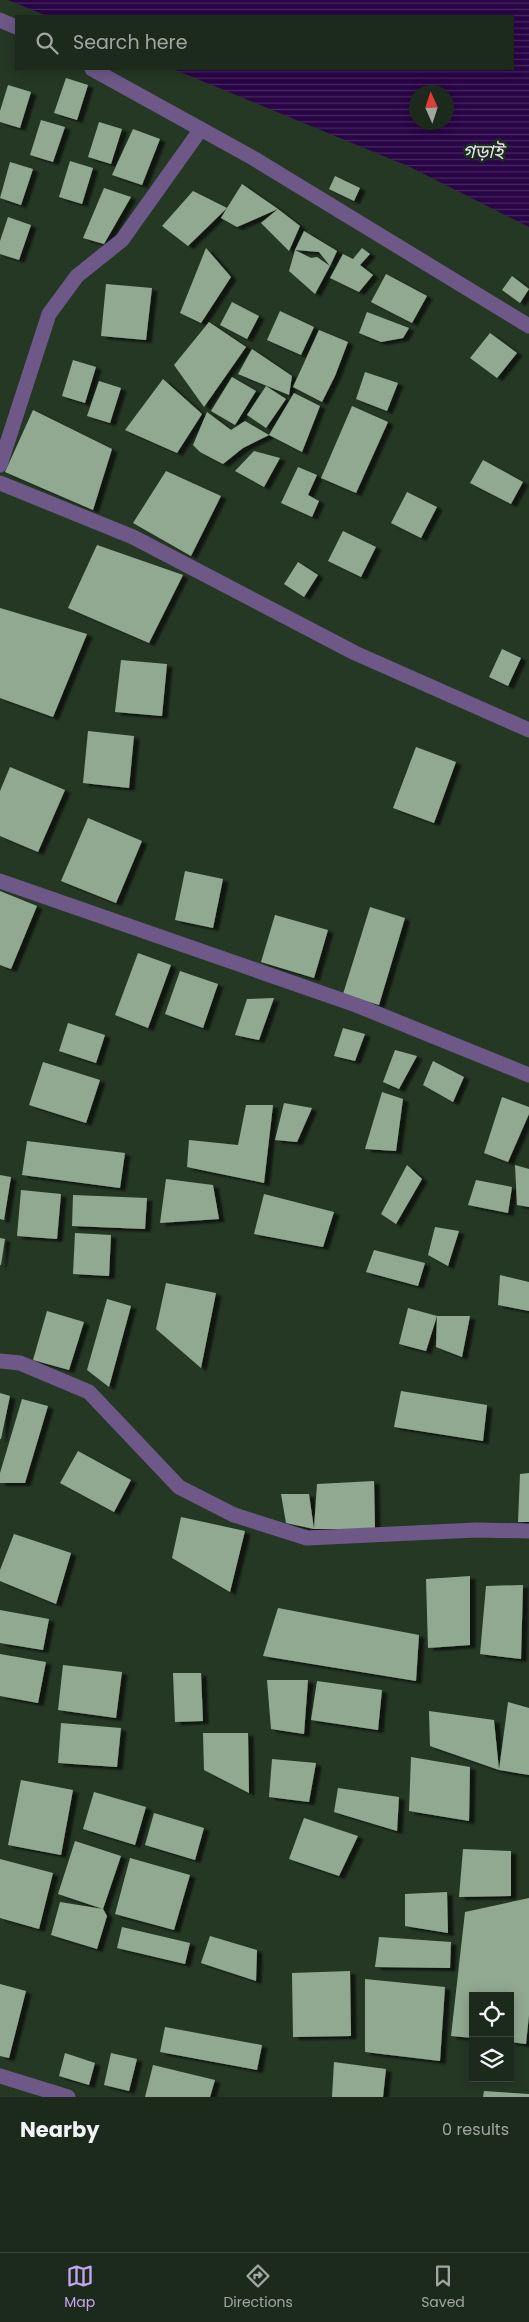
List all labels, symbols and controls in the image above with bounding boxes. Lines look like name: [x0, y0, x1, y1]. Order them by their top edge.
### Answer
search box: [15, 15, 514, 70]
icon: search: [33, 29, 61, 57]
text: Search here: [73, 29, 187, 56]
north arrow: [409, 85, 454, 130]
water label: গড়াই: [462, 138, 507, 165]
map controls: [469, 1992, 514, 2082]
button: locate: [469, 1992, 514, 2037]
button: layers: [469, 2037, 514, 2082]
text: Nearby: [20, 2115, 100, 2144]
text: 0 results: [442, 2118, 509, 2141]
tab: Map: [64, 2262, 95, 2313]
tab: Directions: [223, 2262, 293, 2313]
tab: Saved: [421, 2262, 465, 2313]

